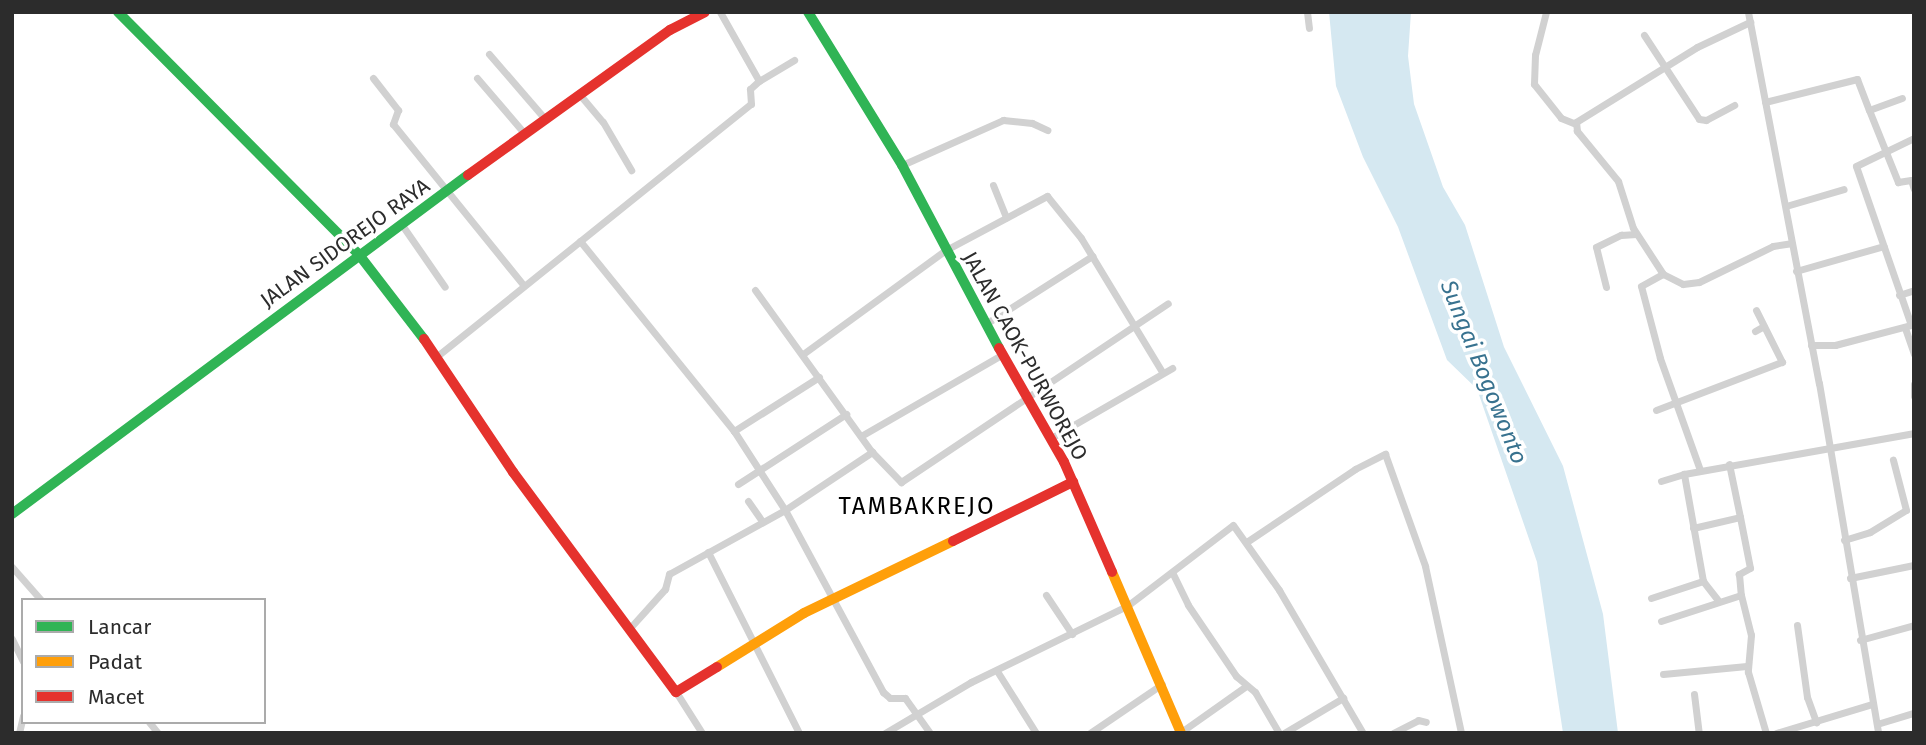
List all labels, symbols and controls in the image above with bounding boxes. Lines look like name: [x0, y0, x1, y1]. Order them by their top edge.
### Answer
street label: JALAN SIDOREJO RAYA: [255, 173, 435, 313]
street label: JALAN CAOK-PURWOREJO: [957, 247, 1093, 465]
water label: Sungai Bogowonto: [1435, 276, 1533, 468]
district label: TAMBAKREJO: [840, 493, 994, 521]
legend: [21, 598, 266, 724]
text: Lancar: [88, 614, 151, 640]
text: Padat: [88, 649, 142, 675]
text: Macet: [88, 684, 144, 710]

